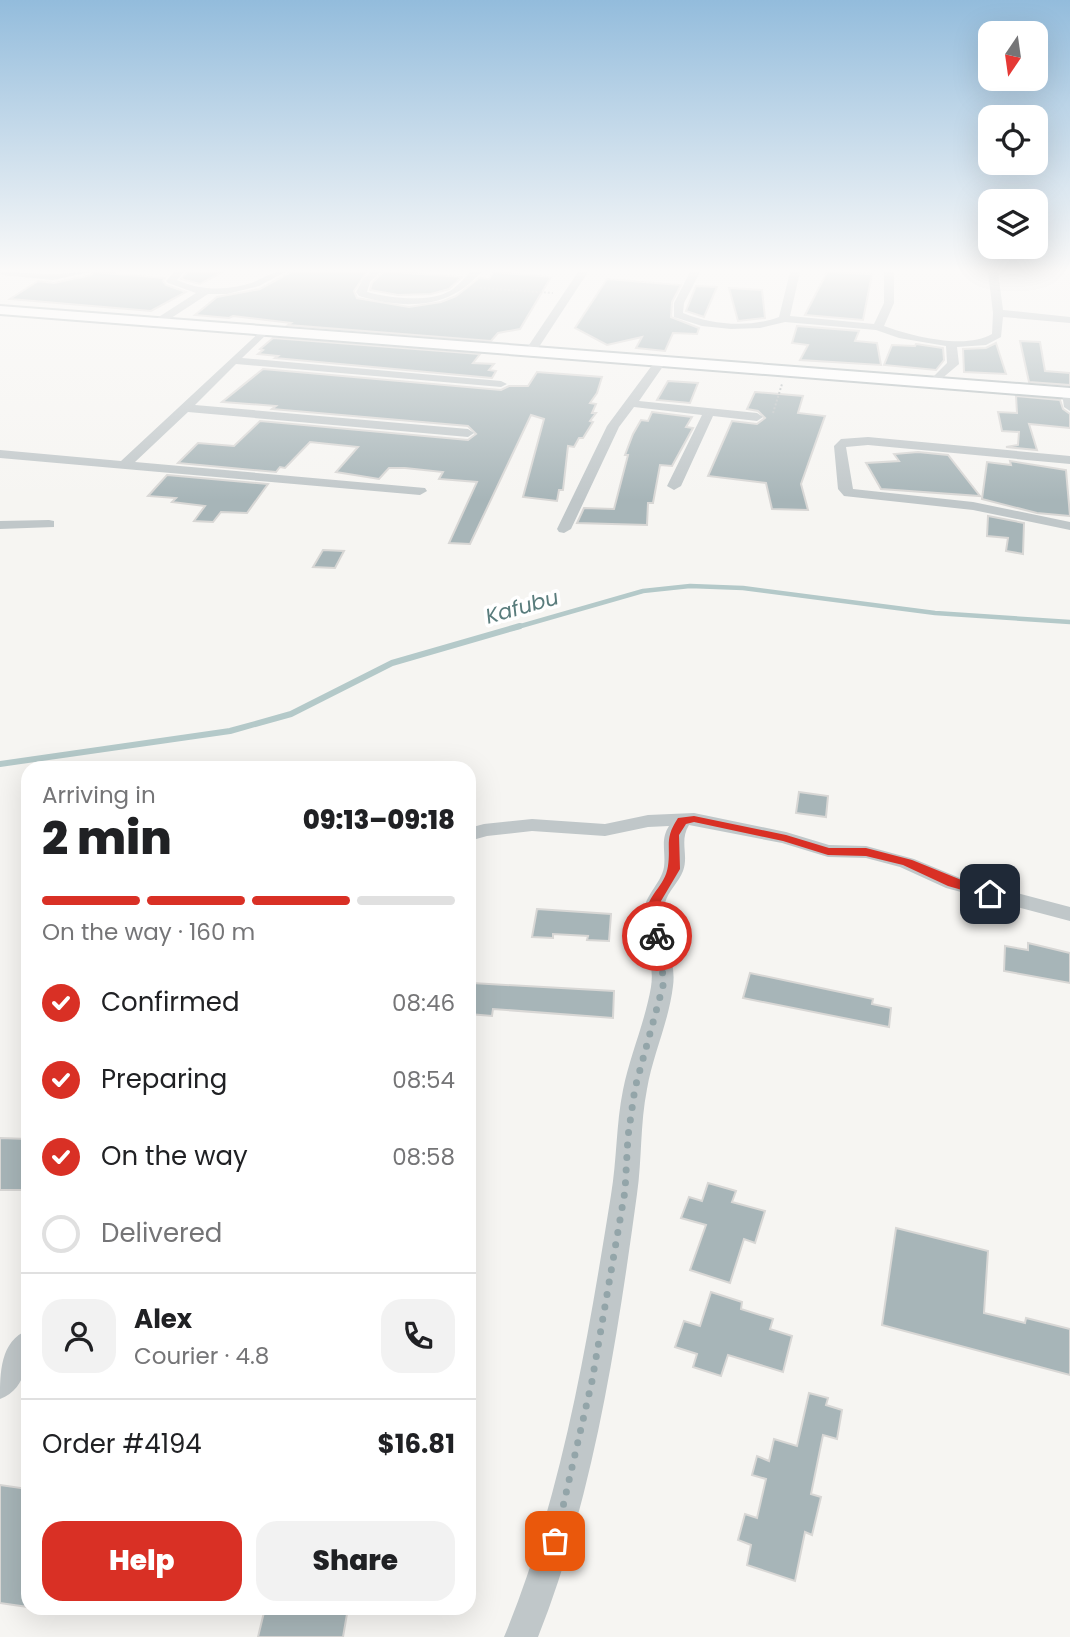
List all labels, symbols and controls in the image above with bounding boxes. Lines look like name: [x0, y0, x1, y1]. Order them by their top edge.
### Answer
north arrow: [978, 21, 1048, 91]
map controls: [978, 21, 1048, 259]
button: locate: [978, 105, 1048, 175]
button: layers: [978, 189, 1048, 259]
water label: Kafubu: [482, 582, 562, 631]
text: Arriving in: [42, 779, 156, 811]
text: 09:13–09:18: [303, 802, 455, 838]
text: 2 min: [42, 806, 172, 870]
pin: [960, 864, 1020, 924]
icon: home: [971, 875, 1009, 913]
courier: [622, 901, 692, 971]
text: On the way · 160 m: [42, 916, 255, 948]
icon: bike: [638, 917, 676, 955]
icon: check: [42, 984, 80, 1022]
text: Confirmed: [101, 984, 239, 1020]
text: 08:46: [392, 987, 455, 1019]
icon: check: [42, 1061, 80, 1099]
text: Preparing: [101, 1061, 227, 1097]
text: 08:54: [392, 1064, 455, 1096]
icon: check: [42, 1138, 80, 1176]
text: On the way: [101, 1138, 248, 1174]
text: 08:58: [392, 1141, 455, 1173]
text: Delivered: [101, 1215, 222, 1251]
button: person: [42, 1299, 116, 1373]
button: phone: [381, 1299, 455, 1373]
text: Alex: [134, 1301, 192, 1337]
text: Courier · 4.8: [134, 1340, 269, 1372]
text: Order #4194: [42, 1426, 202, 1462]
text: $16.81: [378, 1426, 455, 1462]
pin: [525, 1511, 585, 1571]
button: Help: [42, 1521, 242, 1601]
button: Share: [256, 1521, 455, 1601]
icon: bag: [536, 1522, 574, 1560]

